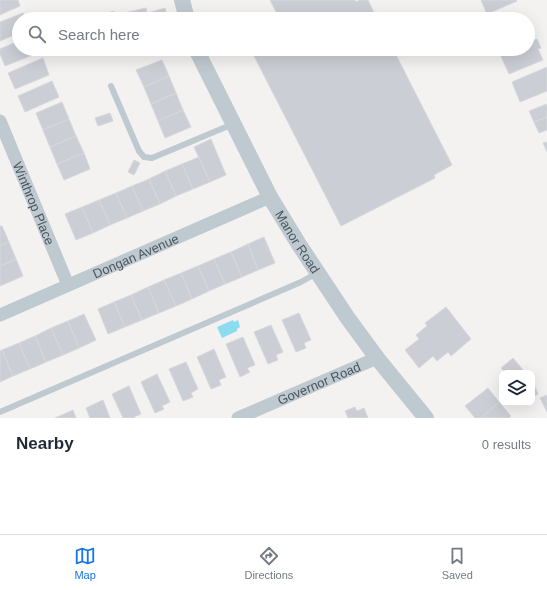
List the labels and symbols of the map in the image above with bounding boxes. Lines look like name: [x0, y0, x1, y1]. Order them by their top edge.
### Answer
street label: Winthrop Place: [10, 160, 58, 247]
street label: Manor Road: [272, 207, 323, 276]
street label: Dongan Avenue: [90, 230, 181, 281]
street label: Governor Road: [275, 359, 363, 408]

